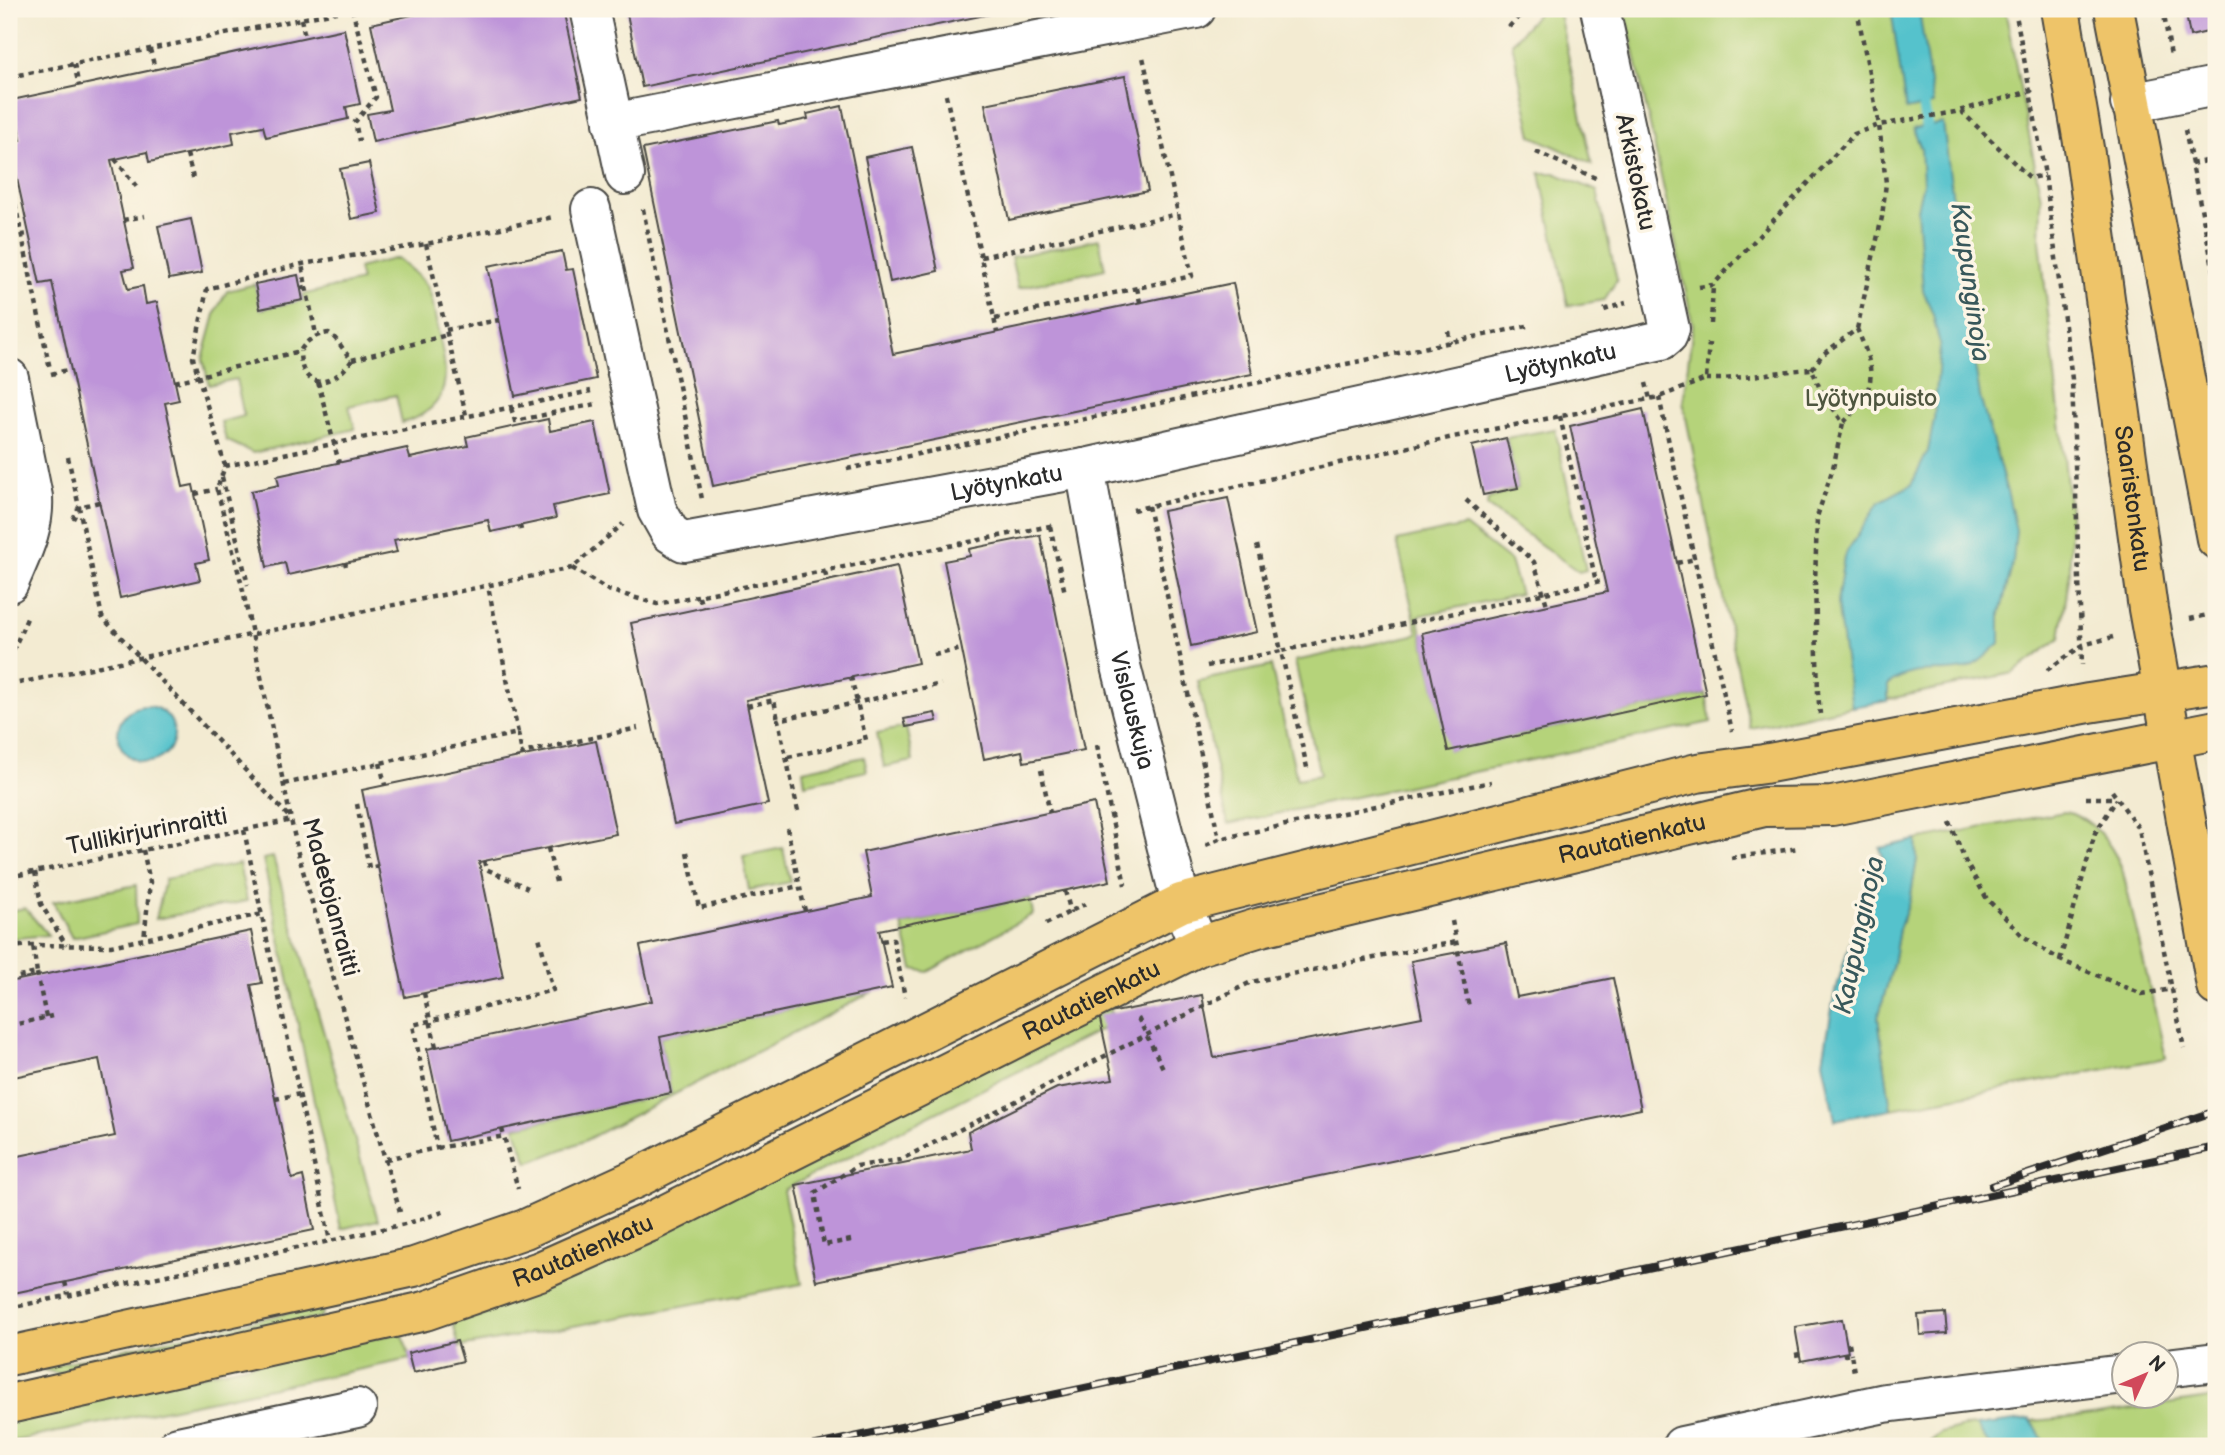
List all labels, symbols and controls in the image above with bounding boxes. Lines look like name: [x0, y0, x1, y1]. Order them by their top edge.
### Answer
street label: Arkistokatu: [1609, 111, 1662, 233]
water label: Kaupunginoja: [1943, 200, 1996, 364]
street label: Lyötynkatu: [1502, 337, 1619, 389]
park label: Lyötynpuisto: [1805, 384, 1937, 413]
street label: Saaristonkatu: [2108, 424, 2157, 574]
street label: Lyötynkatu: [948, 458, 1065, 508]
street label: Vislauskuja: [1104, 649, 1161, 773]
street label: Tullikirjurinraitti: [64, 802, 230, 861]
street label: Rautatienkatu: [1555, 807, 1709, 871]
street label: Madetojanraitti: [295, 815, 366, 979]
water label: Kaupunginoja: [1828, 853, 1891, 1017]
street label: Rautatienkatu: [1017, 954, 1165, 1048]
street label: Rautatienkatu: [509, 1209, 658, 1294]
north arrow: [2110, 1340, 2180, 1410]
text: N: [2143, 1351, 2169, 1377]

